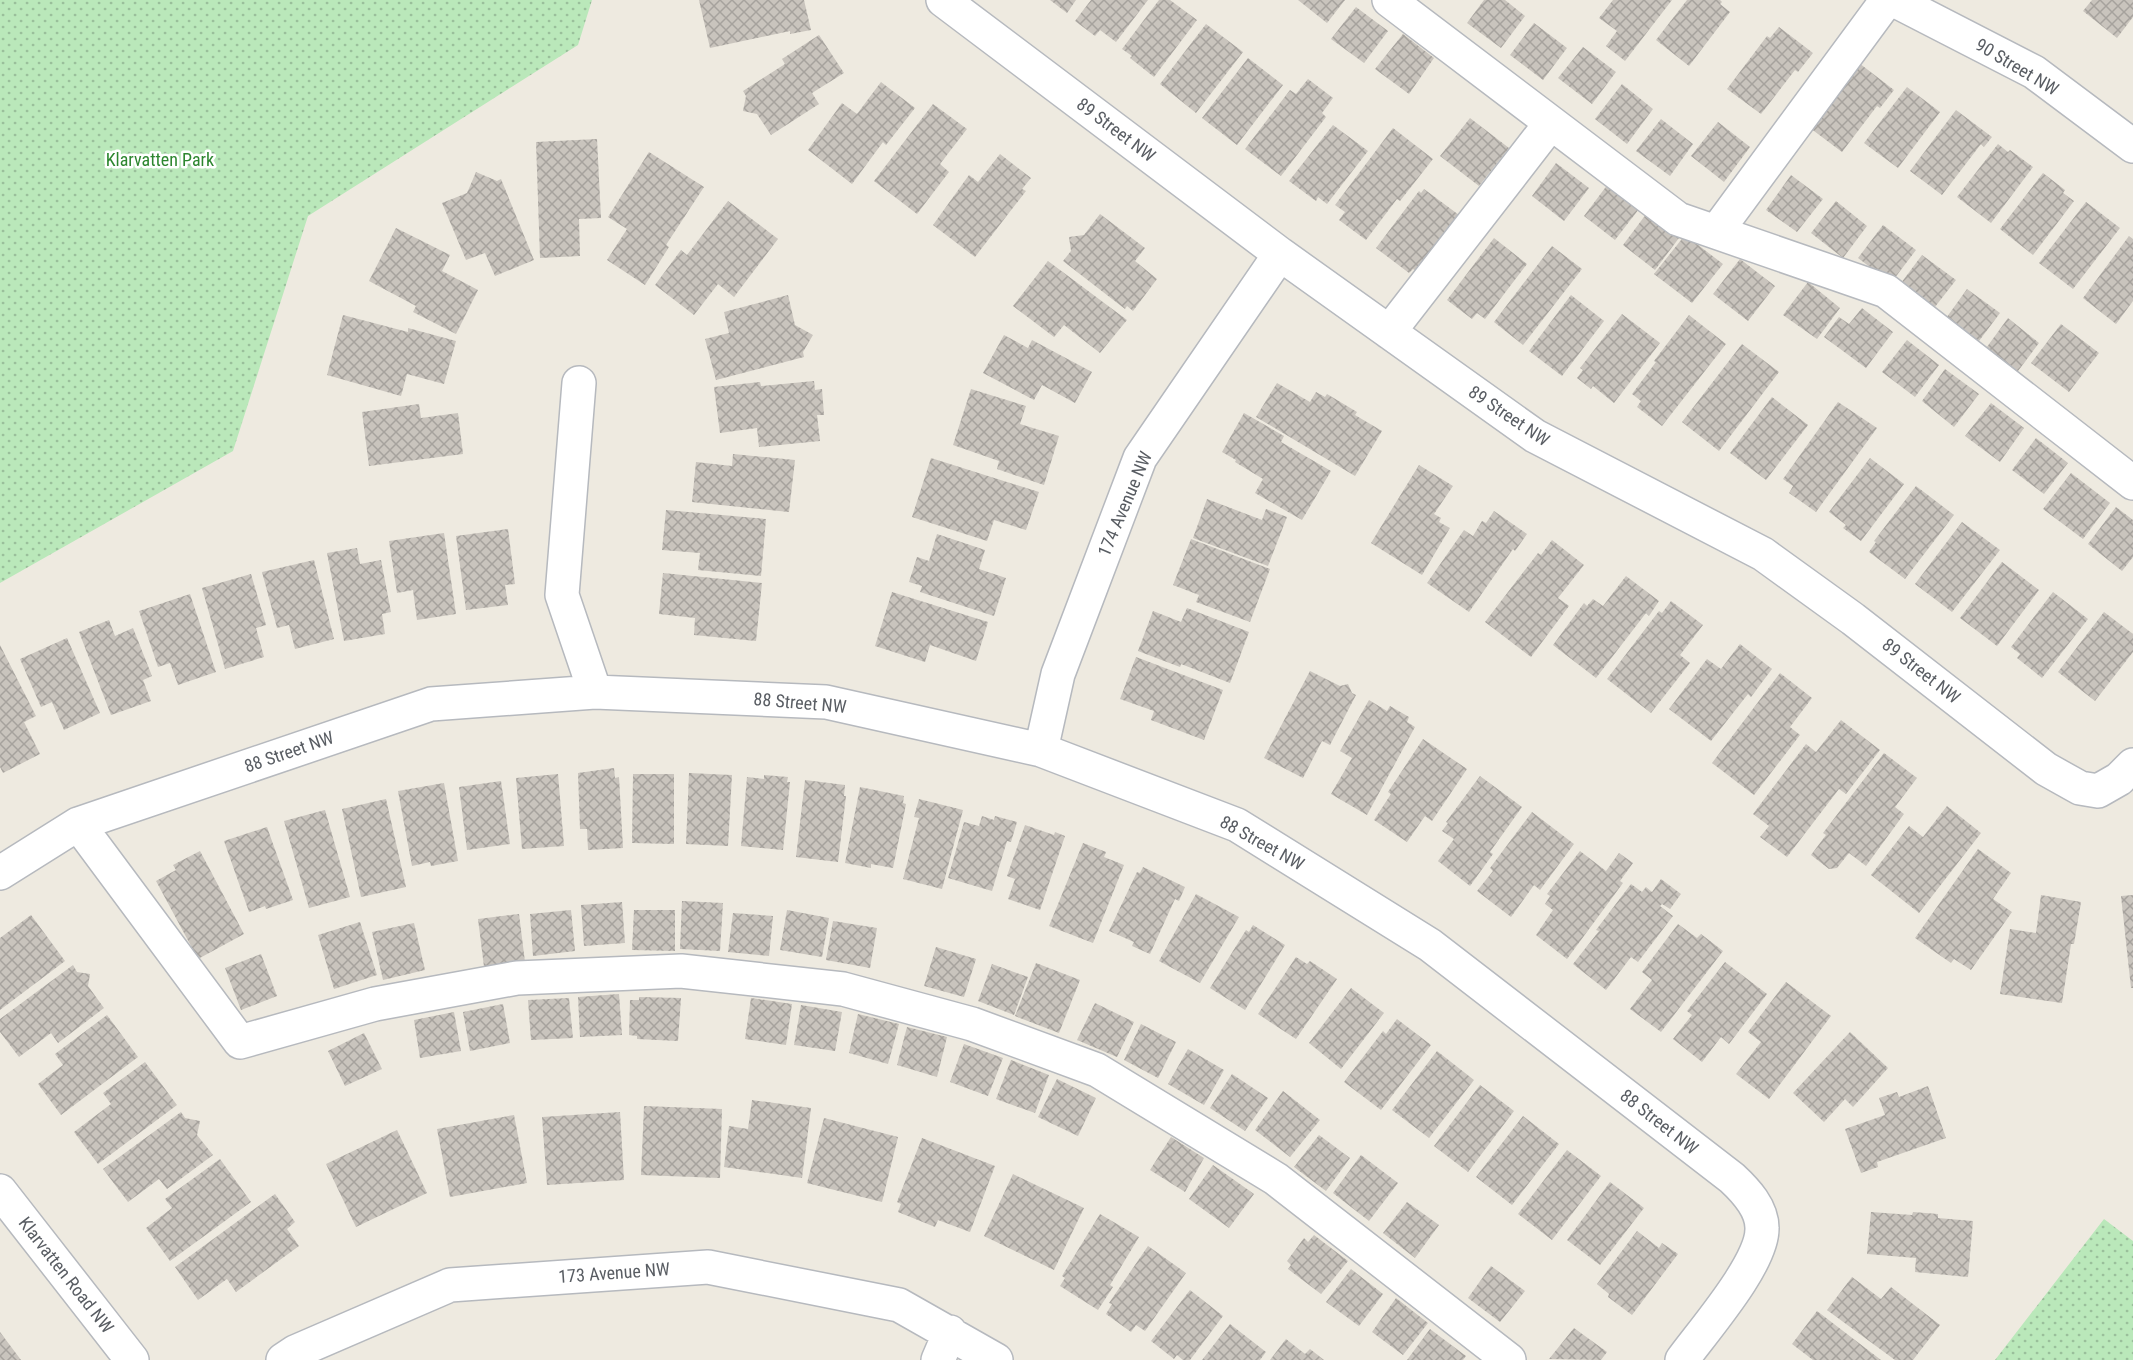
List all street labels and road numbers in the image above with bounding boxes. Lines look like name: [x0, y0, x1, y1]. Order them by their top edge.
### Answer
street label: 90 Street NW: [1972, 34, 2063, 100]
street label: 89 Street NW: [1073, 93, 1160, 166]
street label: 89 Street NW: [1465, 381, 1554, 450]
street label: 174 Avenue NW: [1093, 448, 1156, 559]
street label: 89 Street NW: [1878, 634, 1965, 708]
street label: 88 Street NW: [753, 688, 848, 717]
street label: 88 Street NW: [241, 726, 337, 777]
street label: 88 Street NW: [1216, 811, 1308, 874]
street label: 88 Street NW: [1616, 1085, 1703, 1159]
street label: Klarvatten Road NW: [15, 1212, 118, 1337]
street label: 173 Avenue NW: [558, 1258, 671, 1287]

